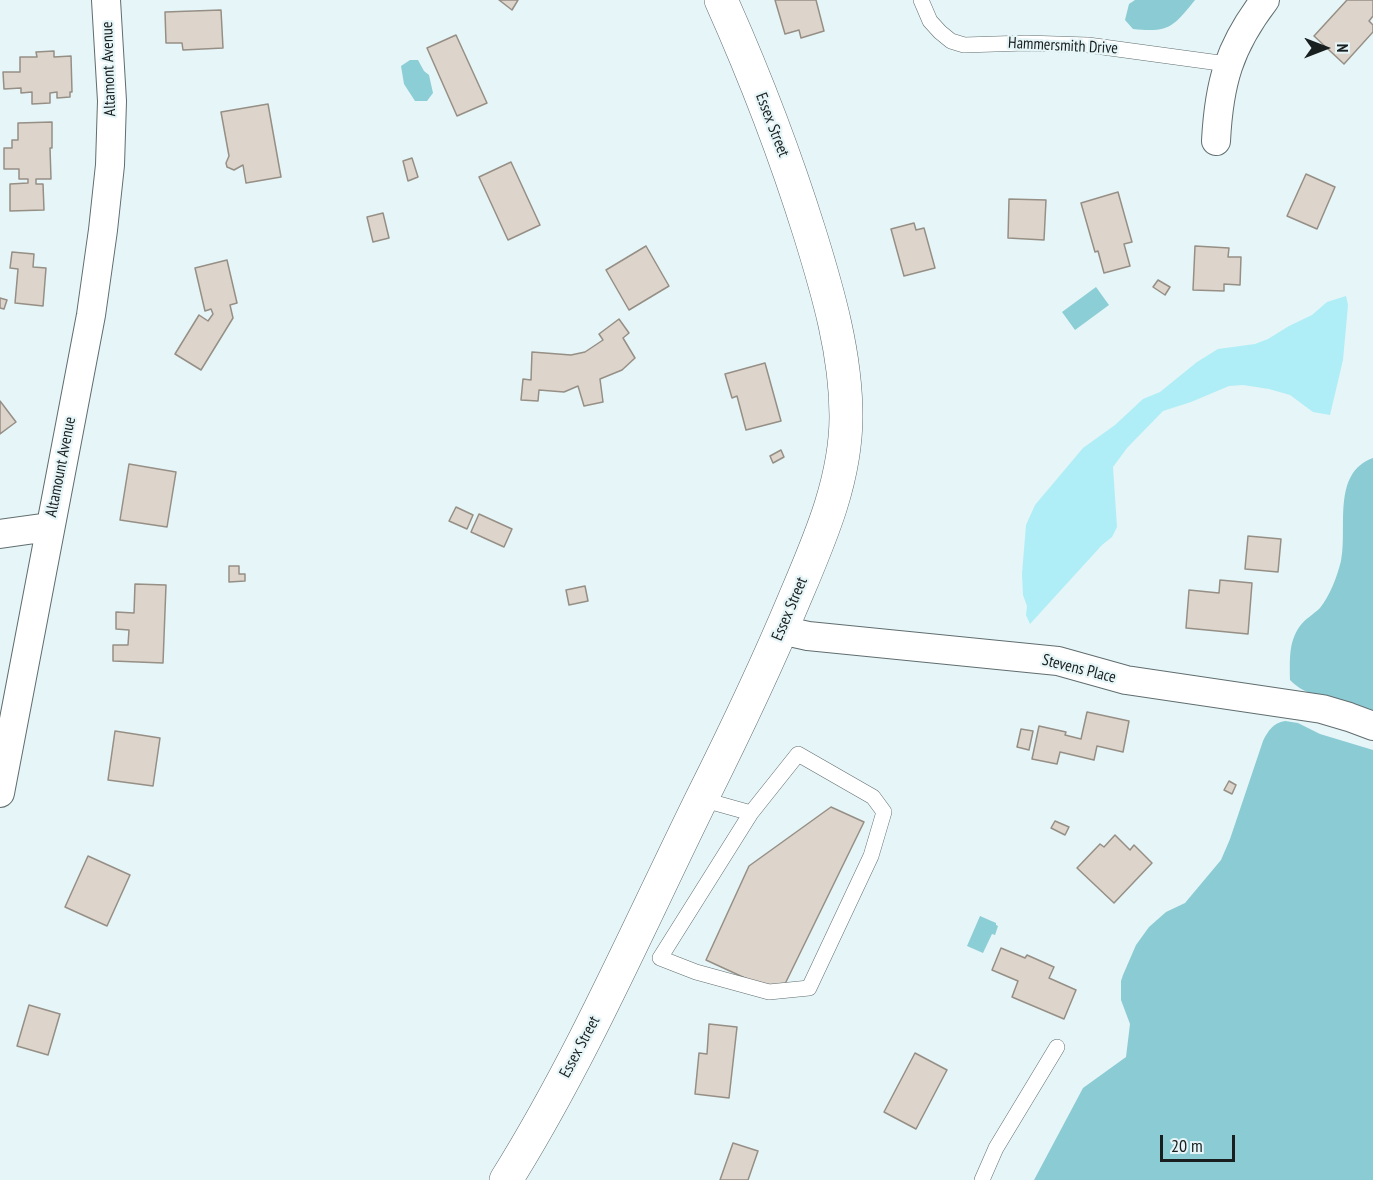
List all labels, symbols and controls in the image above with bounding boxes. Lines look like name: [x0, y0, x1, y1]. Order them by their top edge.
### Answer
north arrow: [1295, 18, 1355, 78]
street label: Altamont Avenue: [98, 21, 120, 117]
street label: Hammersmith Drive: [1008, 34, 1118, 58]
text: N: [1333, 44, 1353, 52]
street label: Essex Street: [751, 90, 793, 160]
street label: Altamount Avenue: [42, 415, 80, 519]
street label: Essex Street: [768, 574, 812, 644]
street label: Stevens Place: [1040, 651, 1118, 687]
street label: Essex Street: [556, 1013, 604, 1081]
scale bar: [1163, 1123, 1238, 1161]
text: 20 m: [1171, 1134, 1203, 1157]

